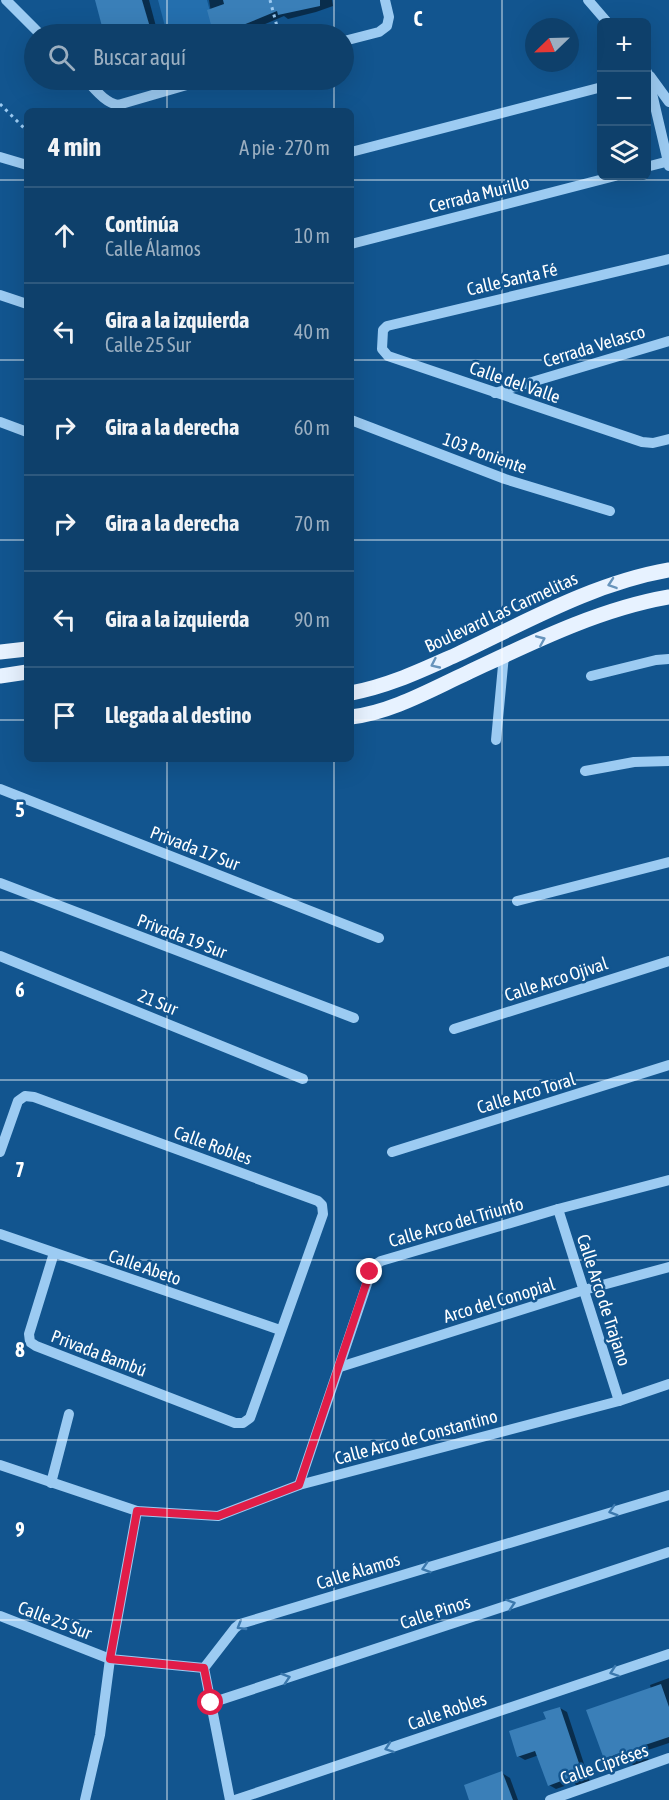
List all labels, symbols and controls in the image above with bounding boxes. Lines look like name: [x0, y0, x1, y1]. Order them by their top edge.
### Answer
text: C: [414, 7, 423, 30]
north arrow: [525, 18, 579, 72]
map controls: [597, 18, 651, 180]
button: +: [597, 18, 651, 72]
search box: [24, 24, 354, 90]
icon: search: [45, 41, 78, 74]
text: Buscar aquí: [93, 44, 186, 70]
button: −: [597, 72, 651, 126]
button: layers: [597, 126, 651, 180]
text: 4 min: [48, 132, 101, 162]
text: A pie · 270 m: [239, 136, 330, 159]
street label: Cerrada Murillo: [427, 171, 531, 217]
text: Continúa: [105, 211, 179, 237]
icon: ahead: [48, 219, 81, 252]
text: 10 m: [294, 224, 330, 247]
text: Calle Álamos: [105, 237, 201, 260]
street label: Calle Santa Fé: [465, 258, 559, 300]
text: Gira a la izquierda: [105, 307, 249, 333]
icon: left: [48, 315, 81, 348]
text: 40 m: [294, 320, 330, 343]
street label: Cerrada Velasco: [541, 321, 647, 371]
text: Calle 25 Sur: [105, 333, 191, 356]
street label: Calle del Valle: [467, 357, 563, 407]
icon: right: [48, 411, 81, 444]
text: Gira a la derecha: [105, 414, 239, 440]
text: 60 m: [294, 416, 330, 439]
street label: 103 Poniente: [440, 428, 530, 478]
icon: right: [48, 507, 81, 540]
text: Gira a la derecha: [105, 510, 239, 536]
text: 70 m: [294, 512, 330, 535]
street label: Boulevard Las Carmelitas: [421, 567, 581, 657]
one-way arrow: [607, 577, 618, 590]
icon: left: [48, 603, 81, 636]
text: Gira a la izquierda: [105, 606, 249, 632]
text: 90 m: [294, 608, 330, 631]
one-way arrow: [534, 635, 545, 647]
one-way arrow: [430, 657, 441, 669]
icon: arrive: [48, 699, 81, 732]
text: Llegada al destino: [105, 702, 252, 728]
text: 5: [15, 798, 25, 821]
street label: Privada 17 Sur: [147, 821, 243, 875]
street label: Privada 19 Sur: [134, 909, 230, 963]
street label: Calle Arco Ojival: [502, 952, 611, 1006]
text: 6: [15, 978, 25, 1001]
street label: 21 Sur: [135, 985, 182, 1020]
street label: Calle Arco Toral: [474, 1068, 578, 1118]
street label: Calle Robles: [171, 1121, 255, 1169]
text: 7: [15, 1158, 25, 1181]
street label: Calle Arco del Triunfo: [386, 1193, 526, 1251]
street label: Calle Arco de Trajano: [573, 1232, 635, 1368]
street label: Calle Abeto: [106, 1245, 184, 1289]
route end: [356, 1258, 382, 1284]
street label: Arco del Conopial: [441, 1273, 557, 1327]
street label: Privada Bambú: [48, 1325, 150, 1381]
text: 8: [15, 1338, 25, 1361]
street label: Calle Arco de Constantino: [332, 1405, 500, 1469]
one-way arrow: [608, 1504, 619, 1516]
text: 9: [15, 1518, 25, 1541]
street label: Calle Álamos: [314, 1548, 402, 1594]
one-way arrow: [421, 1561, 432, 1573]
street label: Calle Pinos: [397, 1591, 473, 1633]
street label: Calle 25 Sur: [15, 1596, 96, 1644]
one-way arrow: [506, 1599, 516, 1611]
one-way arrow: [237, 1619, 247, 1630]
one-way arrow: [609, 1665, 620, 1678]
one-way arrow: [280, 1673, 291, 1685]
street label: Calle Robles: [405, 1688, 489, 1734]
route start: [197, 1689, 223, 1715]
street label: Calle Cipréses: [557, 1739, 651, 1789]
one-way arrow: [384, 1741, 395, 1754]

